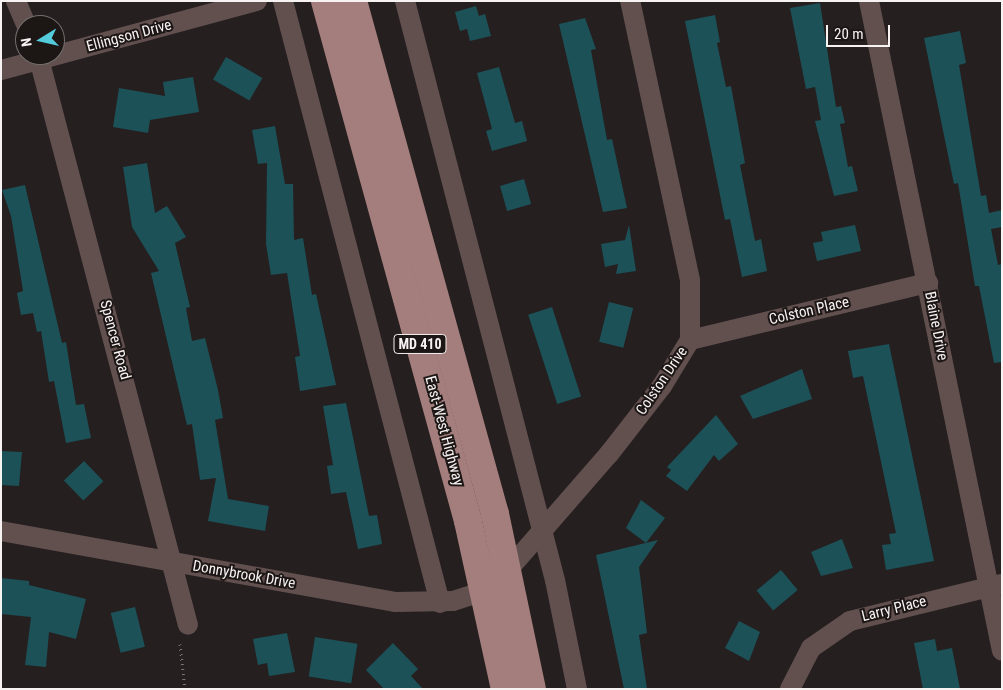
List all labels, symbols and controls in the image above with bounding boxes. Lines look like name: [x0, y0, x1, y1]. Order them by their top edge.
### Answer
north arrow: [15, 15, 65, 65]
scale bar: [828, 15, 892, 47]
street label: Ellingson Drive: [84, 16, 174, 56]
text: 20 m: [834, 25, 864, 43]
text: N: [18, 37, 35, 48]
street label: Blaine Drive: [920, 290, 952, 362]
street label: Colston Place: [767, 293, 851, 329]
street label: Spencer Road: [96, 298, 134, 382]
road number: MD 410: [392, 332, 448, 356]
street label: Colston Drive: [633, 343, 691, 419]
street label: East-West Highway: [421, 374, 467, 488]
street label: Donnybrook Drive: [191, 557, 297, 593]
street label: Larry Place: [860, 592, 928, 626]

